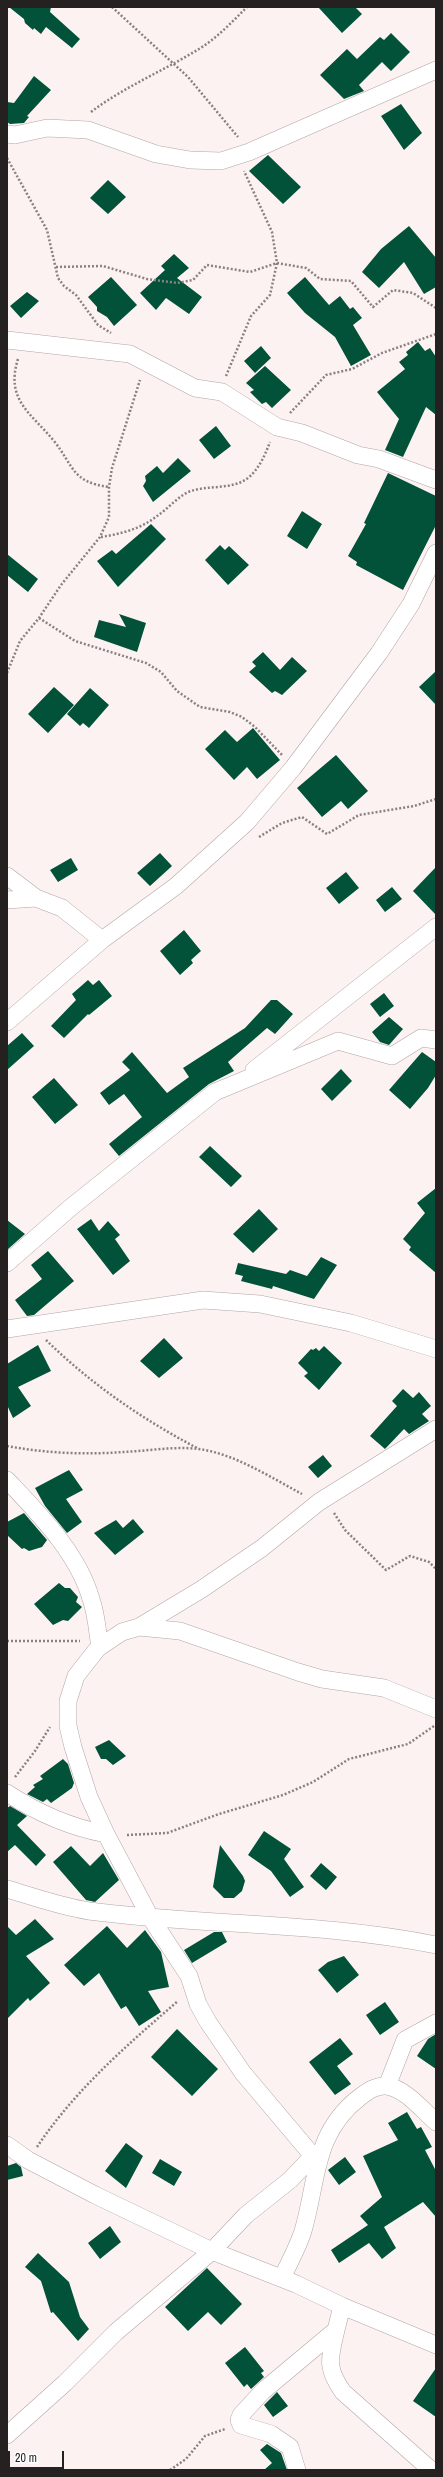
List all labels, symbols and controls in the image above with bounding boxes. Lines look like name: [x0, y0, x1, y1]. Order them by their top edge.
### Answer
scale bar: [10, 2443, 66, 2469]
text: 20 m: [15, 2450, 37, 2466]

